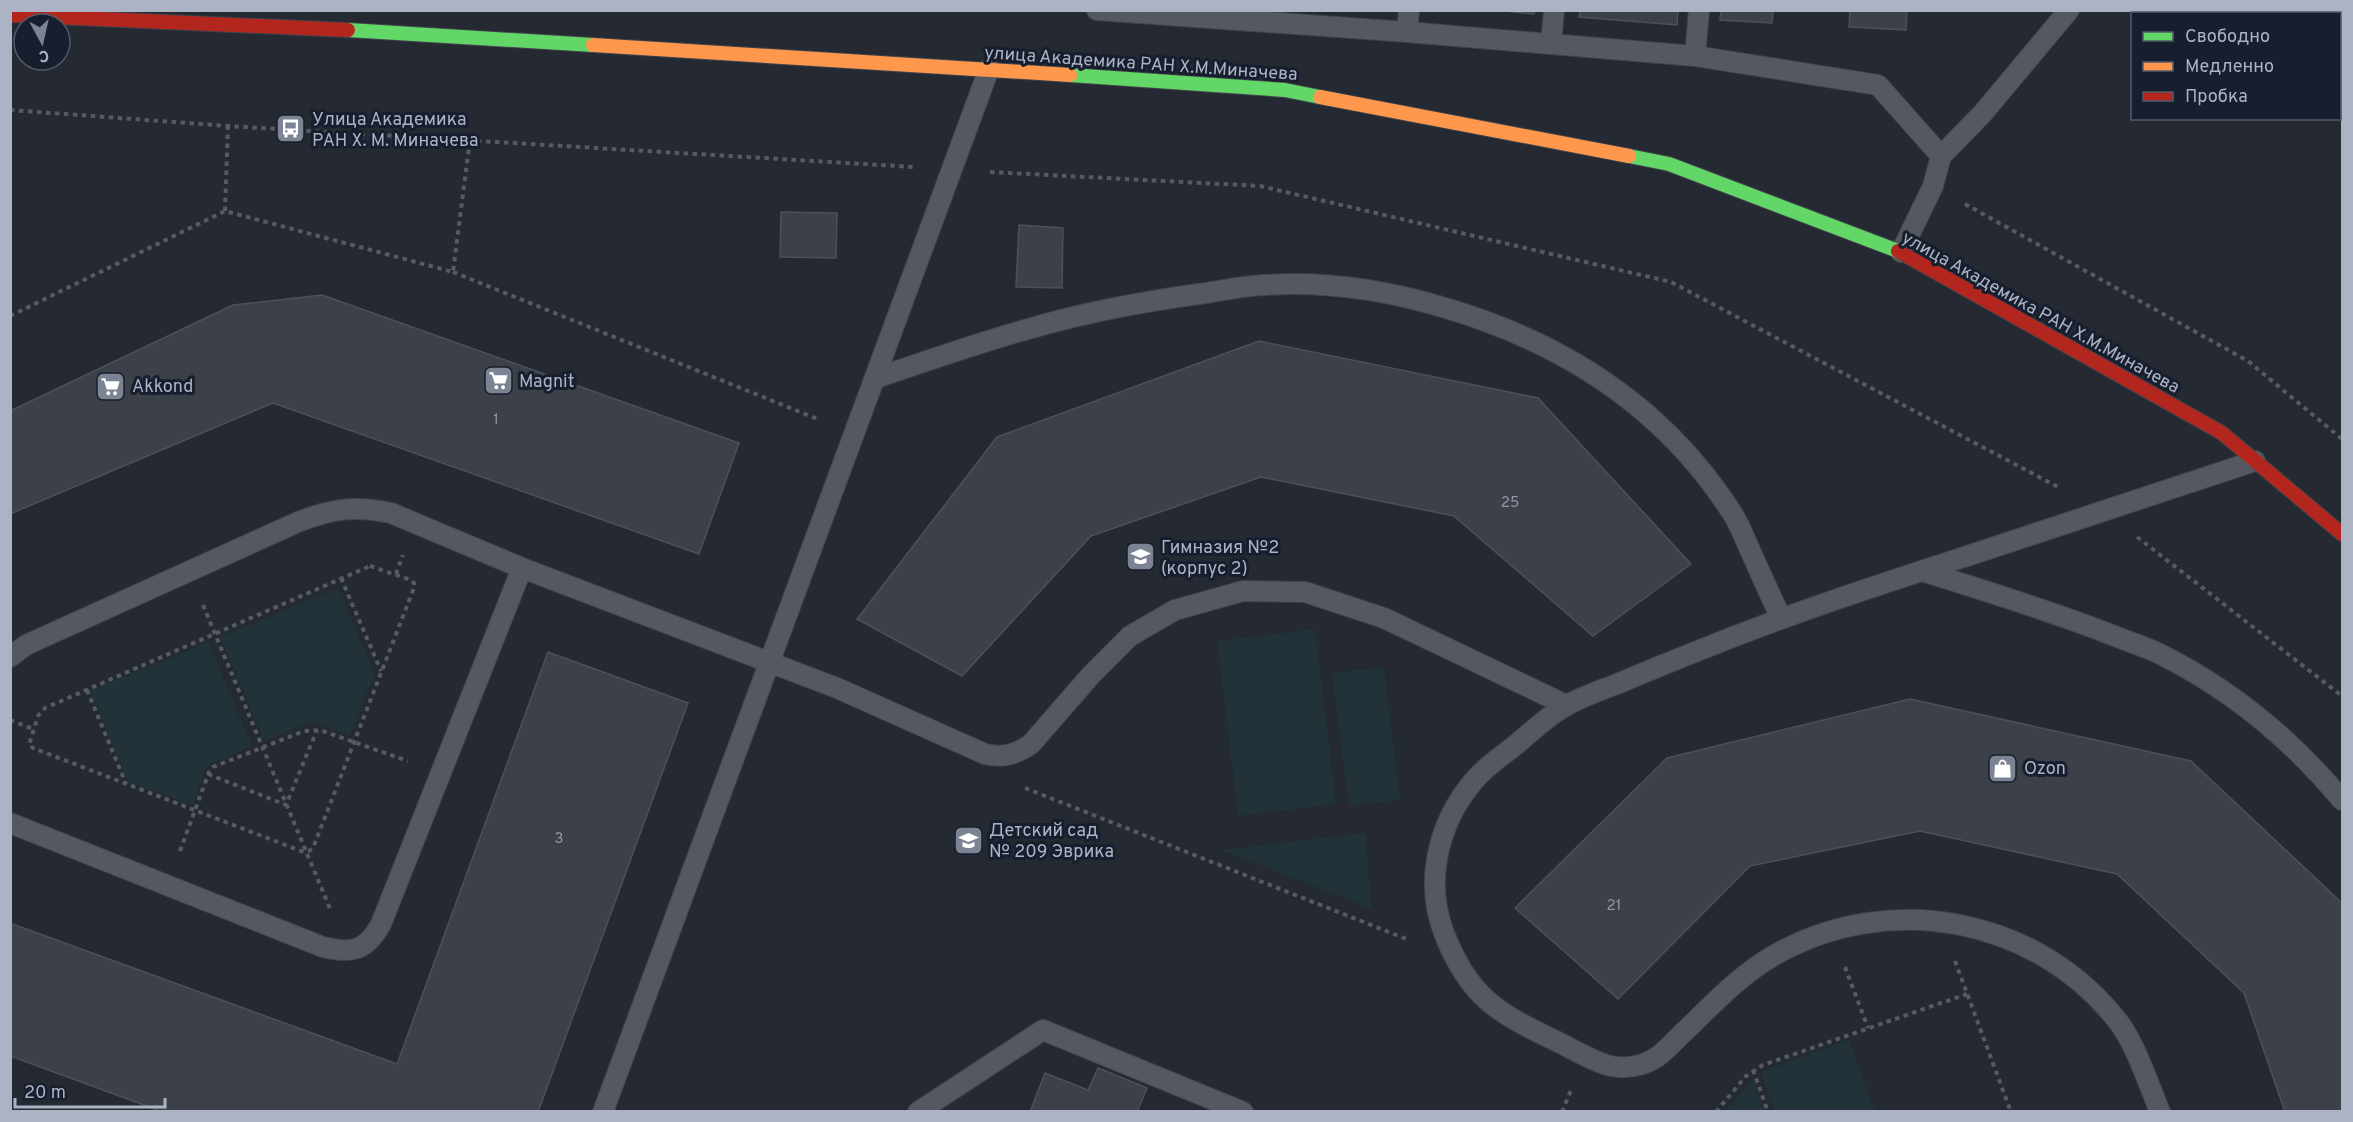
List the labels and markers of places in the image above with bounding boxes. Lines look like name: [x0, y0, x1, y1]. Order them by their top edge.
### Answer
place label: Улица Академика РАН Х. М. Миначева: [312, 109, 479, 153]
bus stop icon: Улица Академика РАН Х. М. Миначева: [275, 113, 307, 145]
supermarket icon: Magnit: [482, 365, 514, 397]
supermarket icon: Akkond: [95, 370, 127, 402]
place label: Magnit: [519, 371, 574, 394]
place label: Akkond: [132, 376, 193, 399]
place label: Гимназия №2 (корпус 2): [1161, 537, 1279, 581]
school or university icon: Гимназия №2 (корпус 2): [1124, 541, 1156, 573]
shop icon: Ozon: [1987, 752, 2019, 784]
place label: Ozon: [2024, 758, 2066, 781]
place label: Детский сад № 209 Эврика: [989, 820, 1114, 864]
school or university icon: Детский сад № 209 Эврика: [952, 824, 984, 856]

